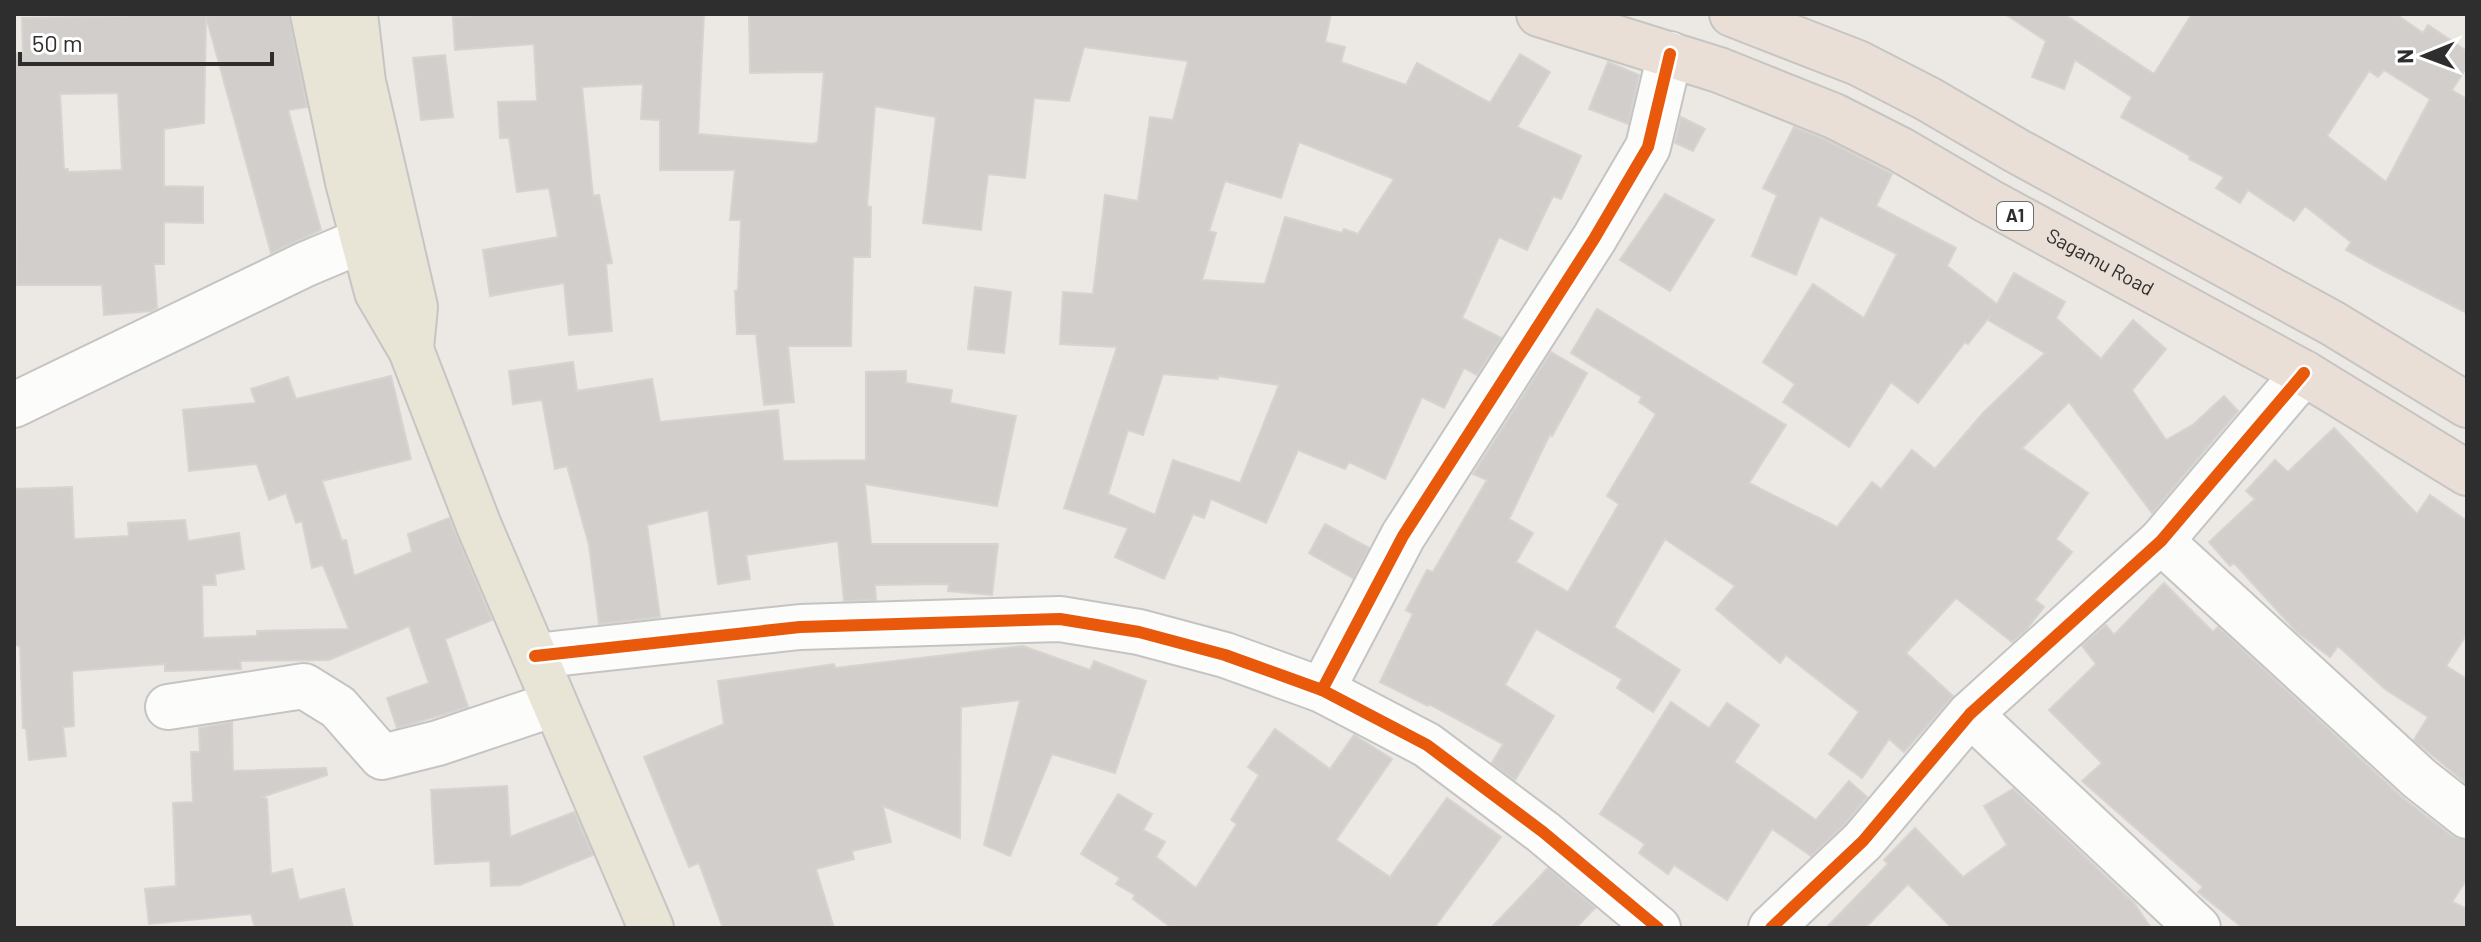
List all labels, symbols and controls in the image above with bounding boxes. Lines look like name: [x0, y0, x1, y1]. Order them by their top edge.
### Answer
scale bar: [20, 16, 272, 66]
north arrow: [2385, 16, 2465, 96]
text: 50 m: [32, 28, 83, 57]
text: N: [2391, 49, 2417, 64]
road number: A1: [1997, 202, 2033, 230]
street label: Sagamu Road: [2043, 222, 2158, 300]

